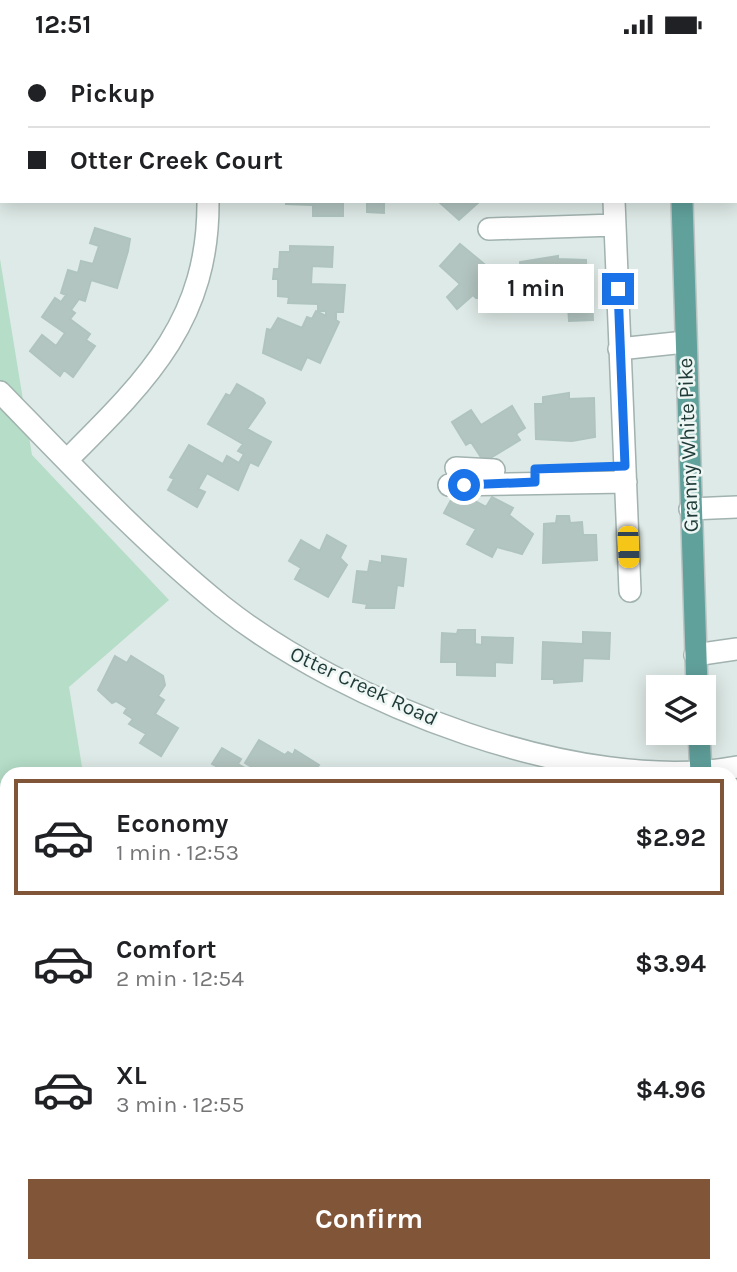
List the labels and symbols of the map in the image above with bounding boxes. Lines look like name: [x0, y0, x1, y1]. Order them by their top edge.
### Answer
callout: 1 min: [478, 265, 594, 313]
route end: [602, 273, 634, 305]
street label: Granny White Pike: [673, 357, 703, 533]
route start: [448, 469, 480, 501]
car: [617, 526, 640, 568]
street label: Otter Creek Road: [286, 641, 442, 731]

